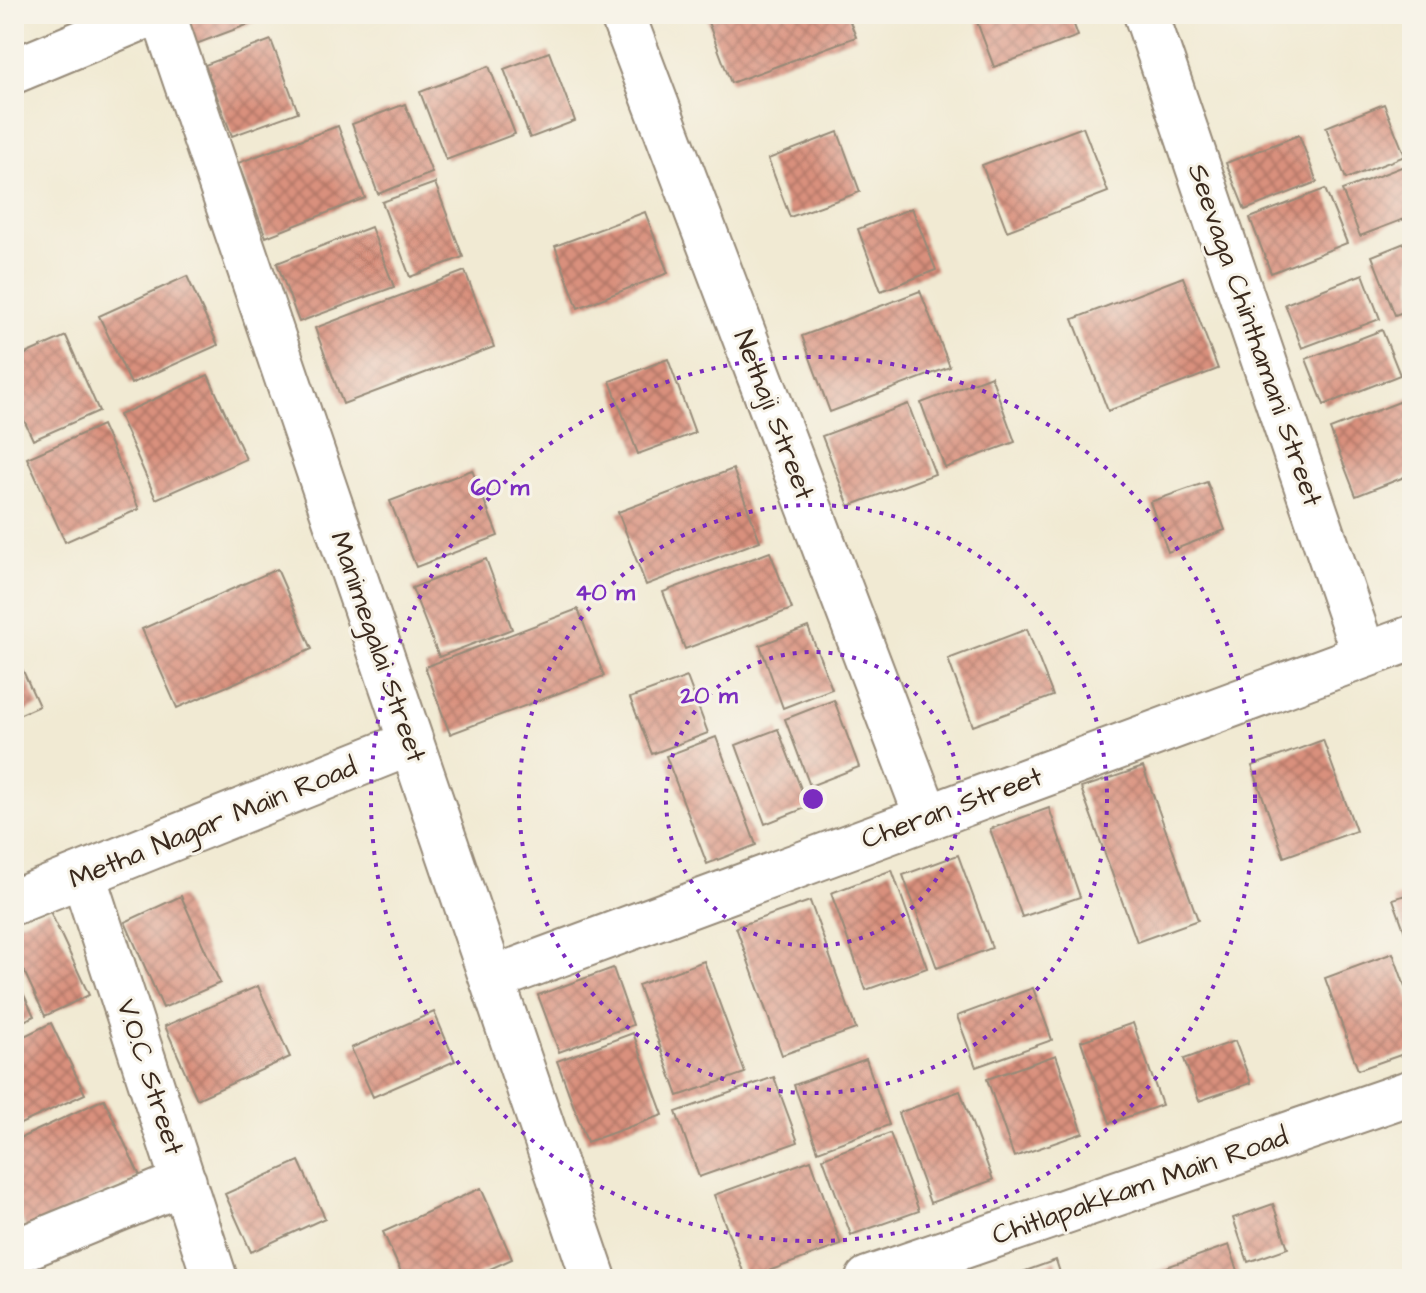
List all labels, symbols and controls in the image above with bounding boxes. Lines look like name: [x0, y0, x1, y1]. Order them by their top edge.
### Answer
street label: Seevaga Chinthamani Street: [1177, 158, 1332, 513]
street label: Nethaji Street: [724, 324, 825, 506]
text: 60 m: [471, 471, 530, 505]
street label: Manimegalai Street: [319, 526, 436, 769]
text: 40 m: [575, 576, 635, 610]
text: 20 m: [679, 679, 738, 713]
street label: Metha Nagar Main Road: [63, 747, 363, 900]
street label: Cheran Street: [856, 757, 1049, 859]
centre of rings: [799, 785, 827, 813]
street label: V.O.C Street: [106, 994, 194, 1161]
street label: Chitlapakkam Main Road: [987, 1117, 1293, 1255]

